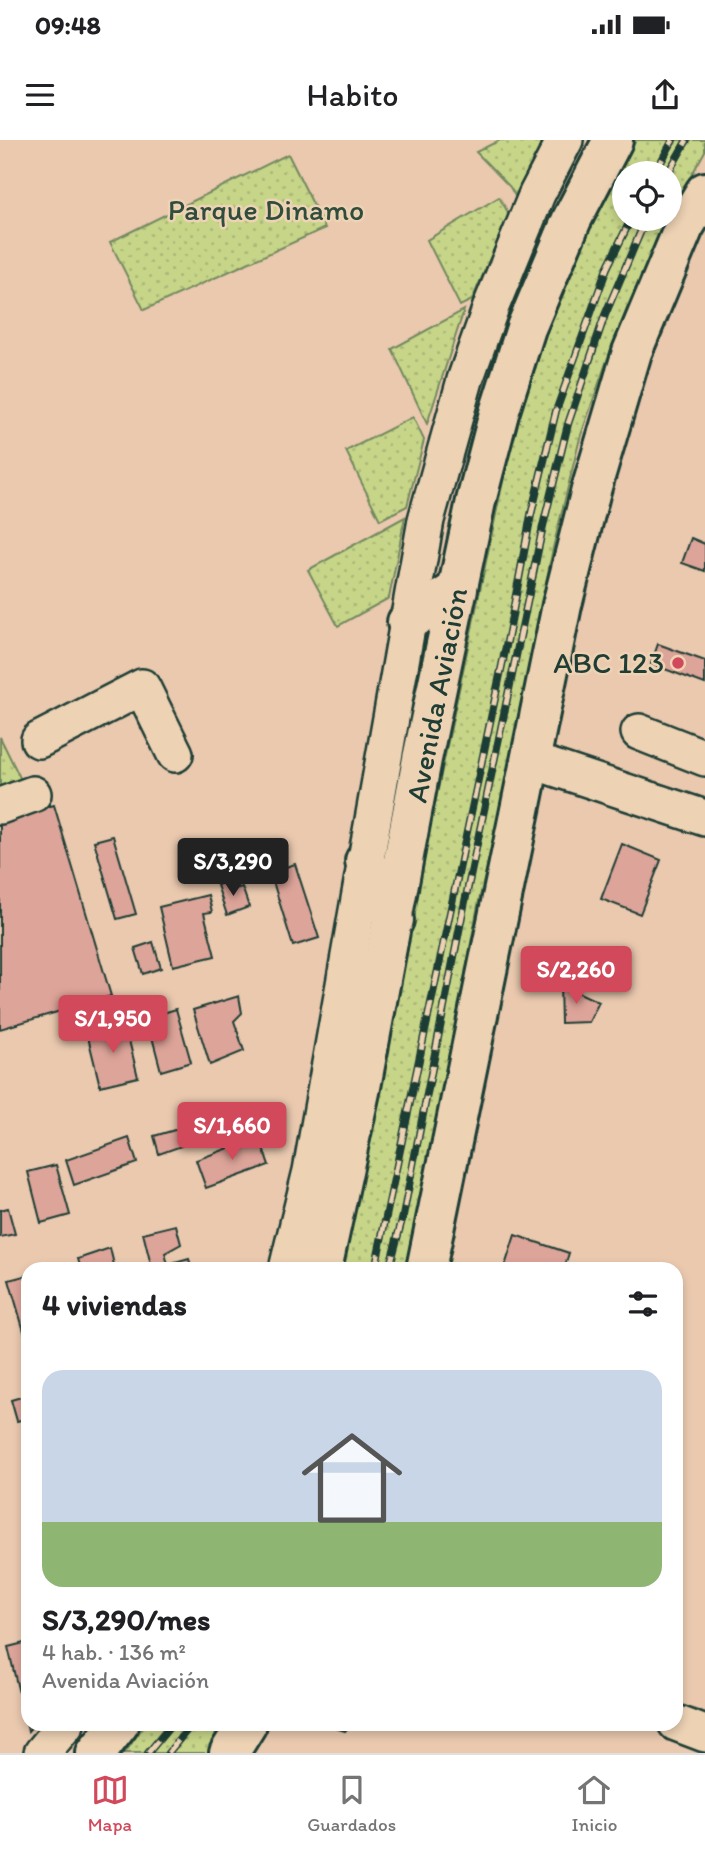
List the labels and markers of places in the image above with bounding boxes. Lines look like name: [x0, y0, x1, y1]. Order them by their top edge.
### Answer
place label: ABC 123: [553, 644, 664, 681]
marker: ABC 123: [670, 655, 686, 671]
pin: S/3,290: [168, 838, 298, 898]
pin: S/2,260: [511, 946, 641, 1006]
pin: S/1,950: [48, 996, 178, 1055]
pin: S/1,660: [167, 1102, 297, 1162]

